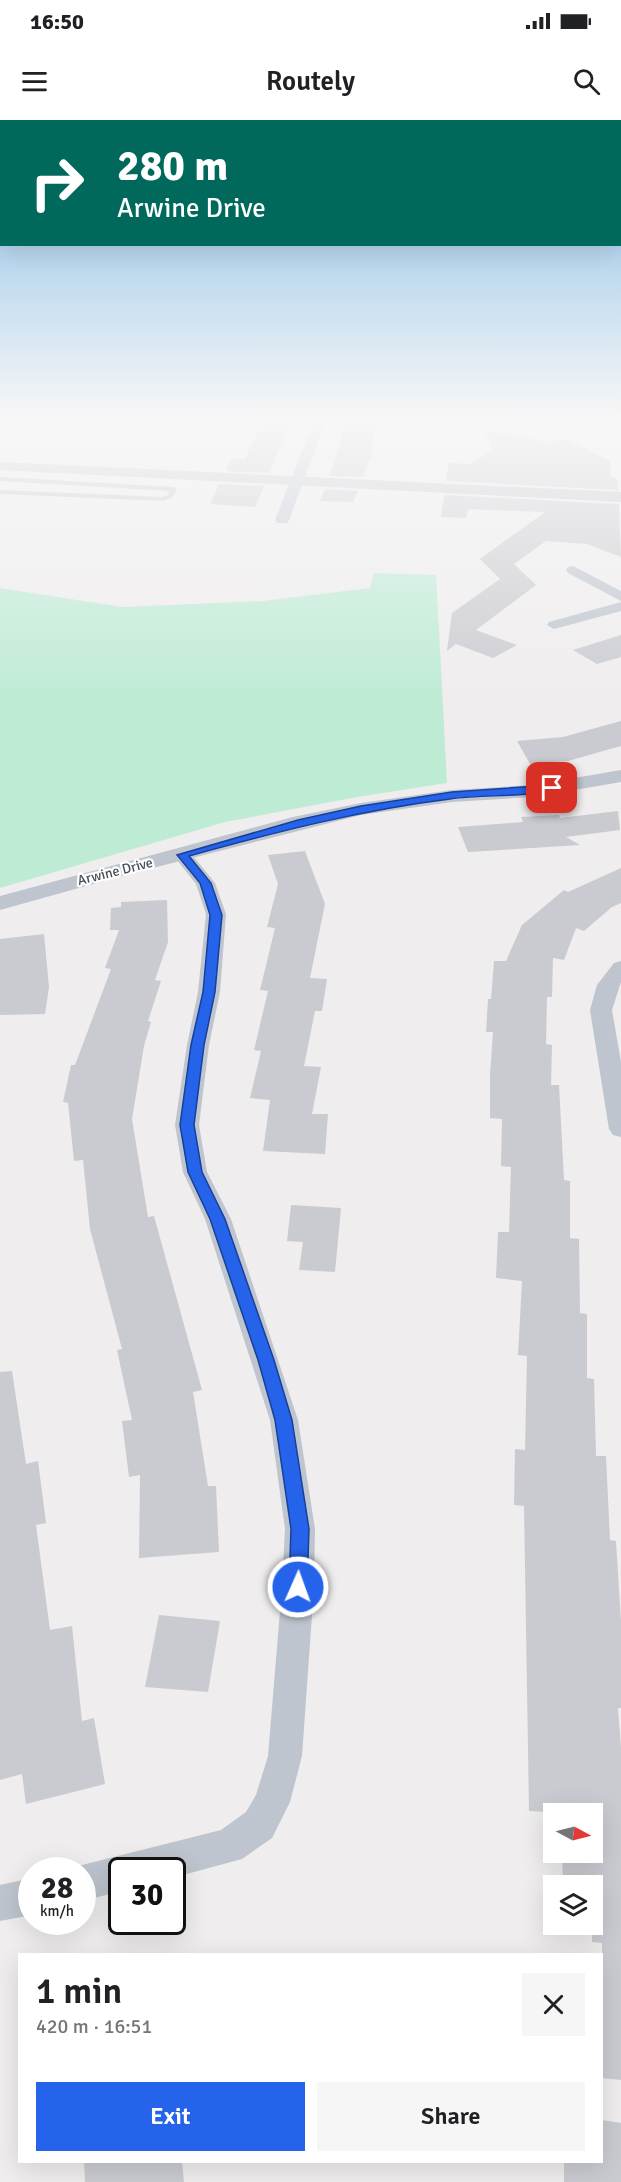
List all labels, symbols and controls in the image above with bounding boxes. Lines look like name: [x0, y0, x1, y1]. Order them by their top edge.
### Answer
text: 16:50: [30, 8, 84, 35]
icon: menu: [18, 65, 51, 98]
text: Routely: [266, 65, 355, 98]
icon: search: [570, 65, 603, 98]
text: 280 m: [117, 141, 228, 192]
icon: right: [18, 144, 96, 222]
text: Arwine Drive: [117, 192, 266, 225]
pin: [526, 762, 577, 813]
icon: arrive: [535, 771, 568, 804]
street label: Arwine Drive: [76, 854, 155, 889]
position arrow: [266, 1555, 330, 1619]
north arrow: [543, 1803, 603, 1863]
map controls: [543, 1803, 603, 1935]
speed limit sign: 30: [108, 1857, 186, 1935]
text: 28: [41, 1870, 73, 1907]
button: layers: [543, 1875, 603, 1935]
text: km/h: [40, 1902, 74, 1920]
text: 1 min: [36, 1969, 122, 2014]
button: close: [522, 1973, 585, 2036]
text: 420 m · 16:51: [36, 2014, 152, 2039]
button: Exit: [36, 2082, 305, 2151]
button: Share: [317, 2082, 585, 2151]

